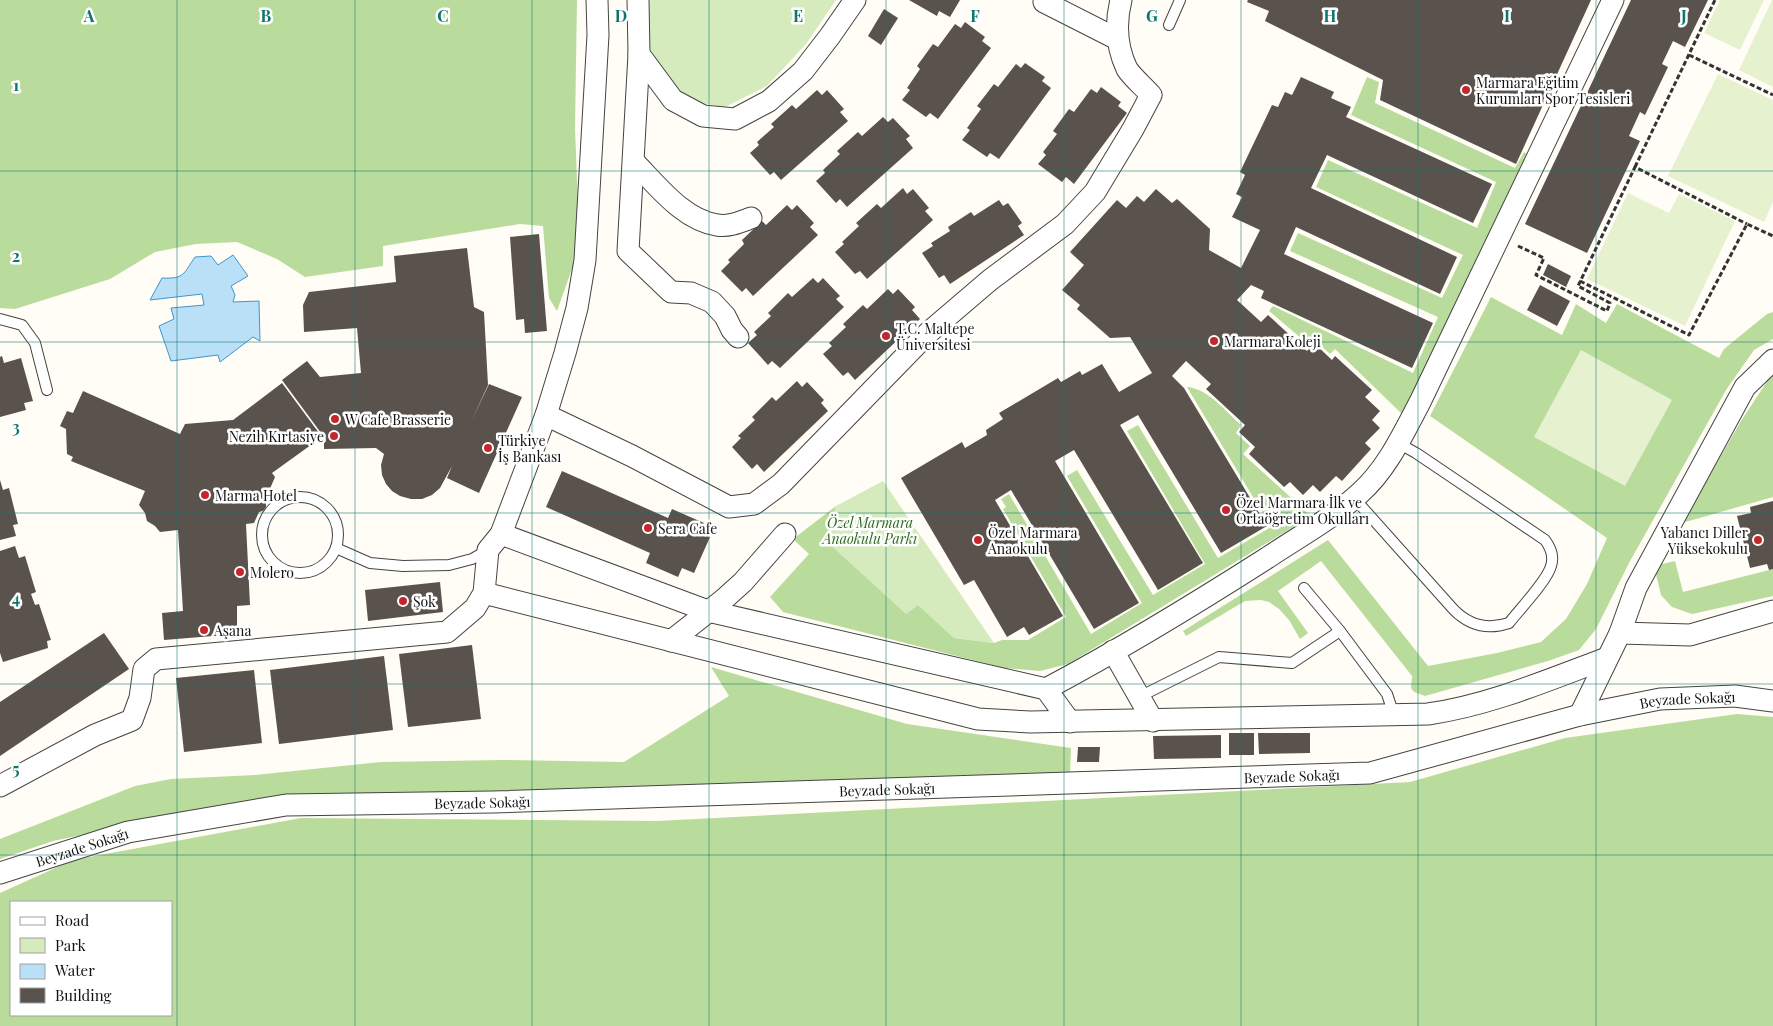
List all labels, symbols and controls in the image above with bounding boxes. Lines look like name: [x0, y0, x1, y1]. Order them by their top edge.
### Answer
text: A: [83, 5, 95, 26]
text: B: [261, 5, 272, 26]
text: C: [437, 5, 449, 26]
text: D: [615, 5, 627, 26]
text: E: [793, 5, 803, 26]
text: F: [970, 5, 980, 26]
text: G: [1146, 5, 1158, 26]
text: H: [1324, 5, 1337, 26]
text: I: [1504, 5, 1510, 26]
text: J: [1680, 5, 1687, 26]
place label: Marmara Eğitim Kurumları Spor Tesisleri: [1476, 73, 1630, 108]
text: 1: [13, 74, 19, 95]
marker: Marmara Eğitim Kurumları Spor Tesisleri: [1460, 84, 1472, 96]
text: 2: [12, 245, 20, 266]
place label: T.C. Maltepe Üniversitesi: [896, 319, 974, 354]
marker: T.C. Maltepe Üniversitesi: [880, 330, 892, 342]
place label: Marmara Koleji: [1224, 332, 1321, 351]
marker: Marmara Koleji: [1208, 335, 1220, 347]
place label: W Cafe Brasserie: [344, 410, 451, 429]
marker: W Cafe Brasserie: [329, 413, 341, 425]
text: 3: [12, 416, 20, 437]
place label: Nezih Kırtasiye: [229, 427, 324, 446]
marker: Nezih Kırtasiye: [328, 430, 340, 442]
place label: Türkiye İş Bankası: [498, 431, 561, 466]
marker: Türkiye İş Bankası: [482, 442, 494, 454]
place label: Marma Hotel: [215, 486, 297, 505]
marker: Marma Hotel: [199, 489, 211, 501]
place label: Özel Marmara İlk ve Ortaöğretim Okulları: [1236, 493, 1369, 528]
marker: Özel Marmara İlk ve Ortaöğretim Okulları: [1220, 504, 1232, 516]
park label: Özel Marmara Anaokulu Parkı: [821, 513, 917, 548]
place label: Sera Cafe: [658, 519, 717, 538]
marker: Sera Cafe: [642, 522, 654, 534]
place label: Özel Marmara Anaokulu: [987, 523, 1078, 558]
place label: Yabancı Diller Yüksekokulu: [1660, 523, 1749, 558]
marker: Özel Marmara Anaokulu: [972, 534, 984, 546]
marker: Yabancı Diller Yüksekokulu: [1752, 534, 1764, 546]
place label: Molero: [250, 563, 294, 582]
marker: Molero: [234, 566, 246, 578]
text: 4: [12, 587, 20, 608]
place label: Şok: [413, 592, 436, 611]
marker: Şok: [397, 595, 409, 607]
place label: Aşana: [213, 621, 251, 640]
marker: Aşana: [198, 624, 210, 636]
street label: Beyzade Sokağı: [1638, 686, 1736, 712]
text: 5: [12, 758, 20, 779]
street label: Beyzade Sokağı: [1243, 764, 1340, 787]
street label: Beyzade Sokağı: [839, 778, 936, 800]
street label: Beyzade Sokağı: [434, 791, 531, 812]
street label: Beyzade Sokağı: [33, 823, 131, 871]
legend: [10, 901, 172, 1016]
text: Road: [55, 910, 89, 930]
text: Park: [55, 935, 87, 955]
text: Water: [54, 960, 95, 980]
text: Building: [55, 985, 112, 1005]

